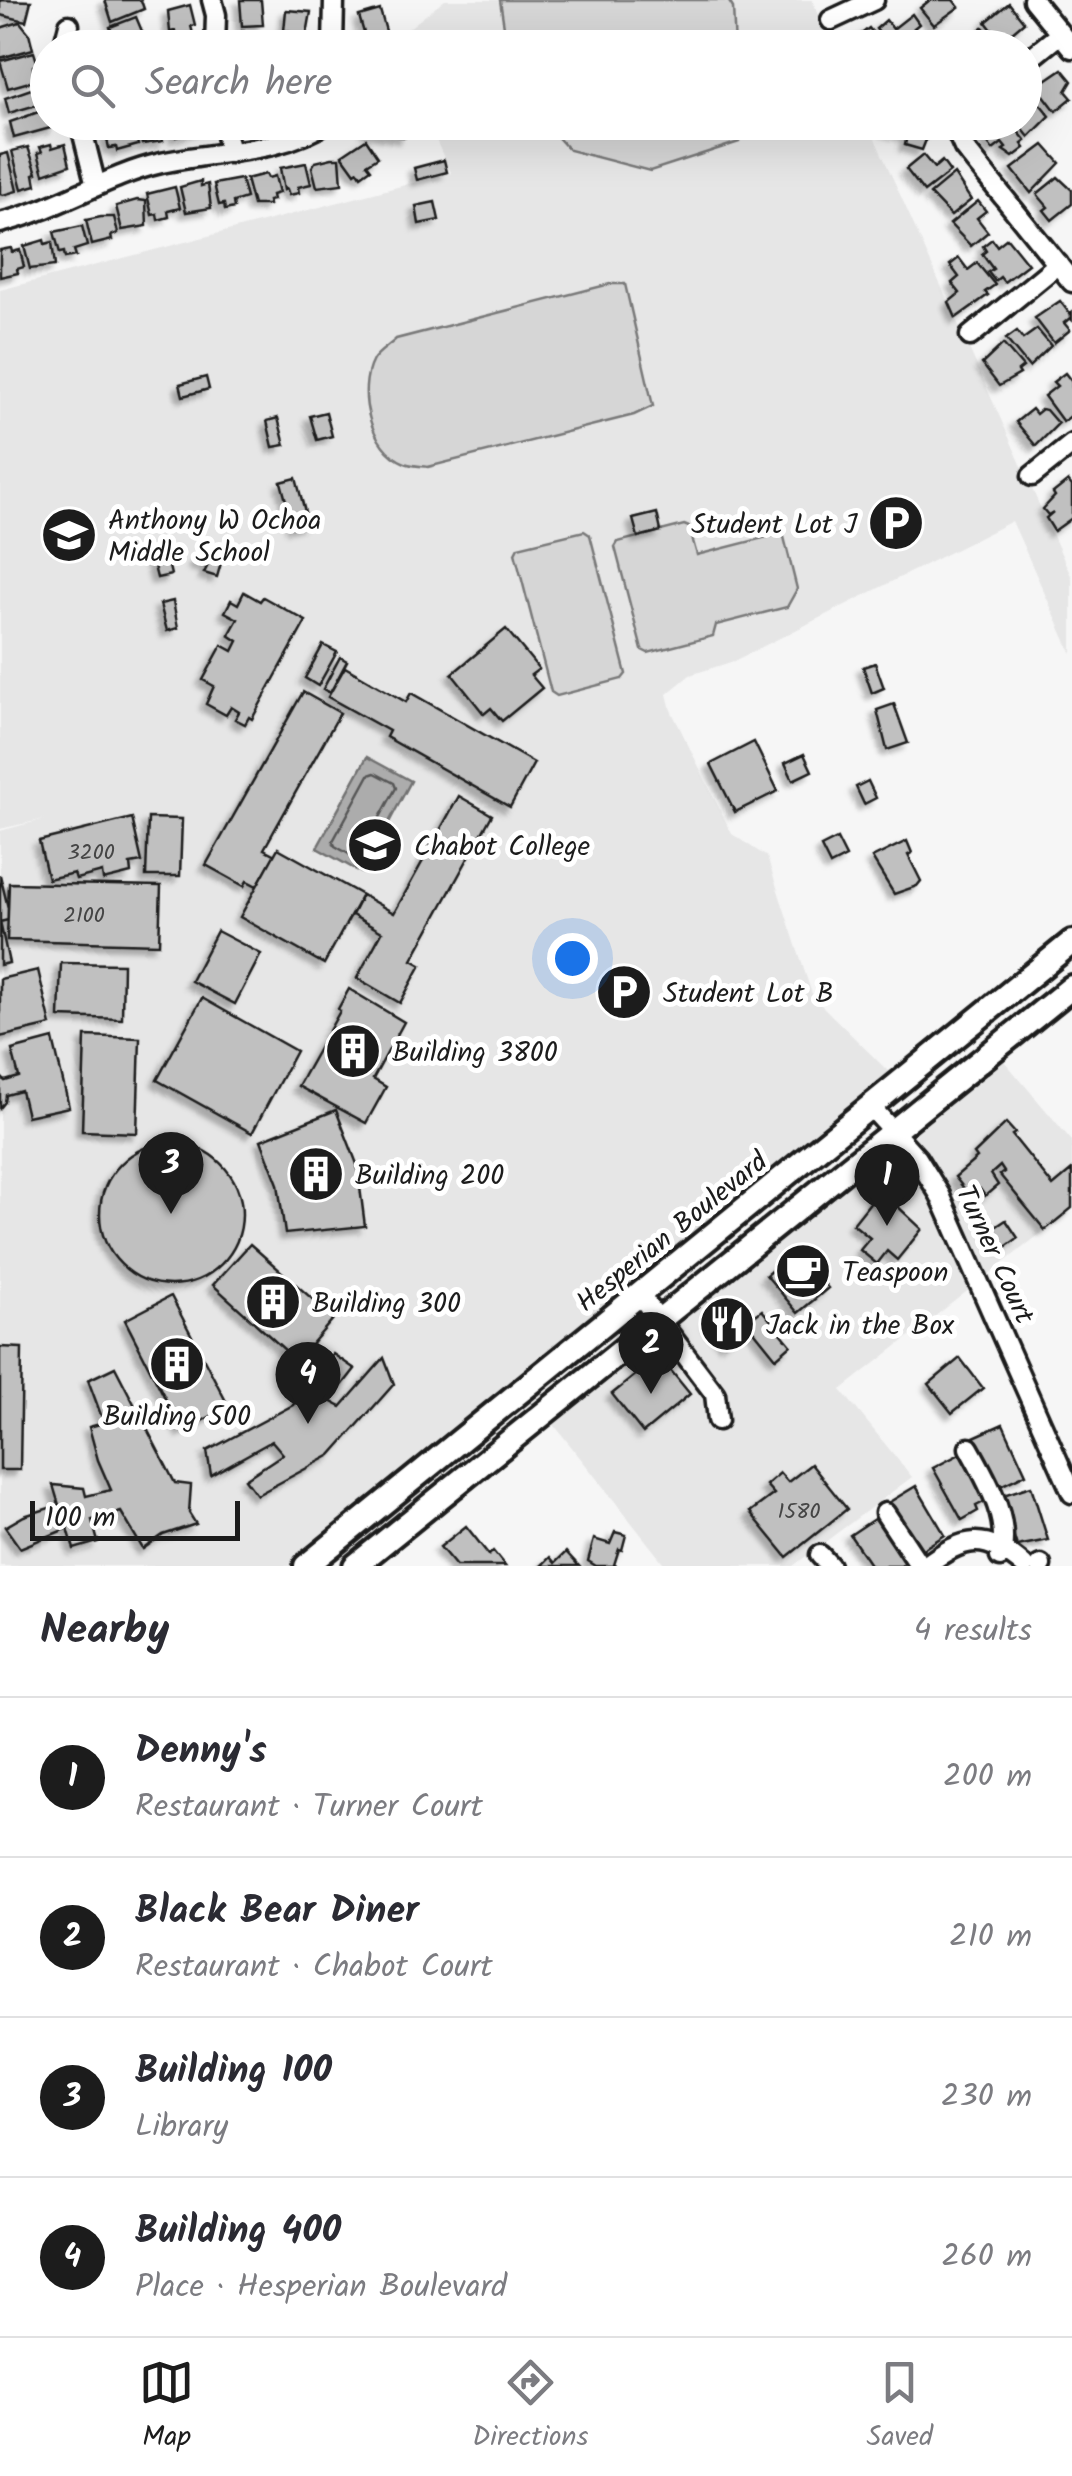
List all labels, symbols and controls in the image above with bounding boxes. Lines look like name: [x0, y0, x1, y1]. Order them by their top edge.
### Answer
search box: [30, 30, 1042, 140]
text: Search here: [145, 55, 332, 115]
icon: search: [65, 58, 120, 113]
parking icon: Student Lot J: [866, 493, 926, 553]
place label: Anthony W Ochoa Middle School: [108, 499, 321, 576]
place label: Student Lot J: [691, 503, 858, 548]
school or university icon: Anthony W Ochoa Middle School: [39, 505, 99, 565]
school or university icon: Chabot College: [345, 815, 405, 875]
place label: Chabot College: [414, 825, 590, 870]
house number: 3200: [67, 836, 115, 871]
house number: 2100: [63, 899, 105, 934]
your location: [547, 933, 598, 984]
parking icon: Student Lot B: [594, 962, 654, 1022]
place label: Student Lot B: [663, 972, 834, 1017]
building icon: Building 3800: [323, 1021, 383, 1081]
place label: Building 3800: [392, 1031, 558, 1076]
pin: 3: [138, 1132, 204, 1214]
street label: Hesperian Boulevard: [567, 1141, 779, 1325]
building icon: Building 200: [286, 1144, 346, 1204]
pin: 1: [854, 1144, 920, 1226]
place label: Building 200: [355, 1154, 504, 1199]
street label: Turner Court: [942, 1178, 1046, 1333]
cafe icon: Teaspoon: [773, 1241, 833, 1301]
place label: Teaspoon: [842, 1251, 948, 1296]
building icon: Building 300: [243, 1272, 303, 1332]
place label: Building 300: [312, 1282, 461, 1327]
restaurant icon: Jack in the Box: [697, 1294, 757, 1354]
place label: Jack in the Box: [766, 1304, 955, 1349]
pin: 2: [618, 1312, 684, 1394]
building icon: Building 500: [147, 1334, 207, 1394]
pin: 4: [276, 1342, 340, 1424]
place label: Building 500: [103, 1395, 251, 1440]
house number: 1580: [778, 1495, 820, 1530]
scale bar: [30, 1496, 240, 1540]
text: 100 m: [45, 1496, 115, 1541]
text: Nearby: [40, 1598, 169, 1665]
text: 4 results: [914, 1606, 1032, 1657]
text: Denny's: [135, 1722, 267, 1782]
text: 1: [68, 1752, 77, 1803]
text: 200 m: [943, 1752, 1032, 1803]
text: Restaurant · Turner Court: [135, 1782, 483, 1833]
text: Black Bear Diner: [135, 1882, 419, 1942]
text: 2: [63, 1912, 82, 1963]
text: 210 m: [949, 1912, 1032, 1963]
text: Restaurant · Chabot Court: [135, 1942, 493, 1993]
text: Building 100: [135, 2042, 332, 2102]
text: 3: [64, 2072, 81, 2123]
text: 230 m: [941, 2072, 1032, 2123]
text: Library: [135, 2102, 228, 2153]
text: Building 400: [135, 2202, 341, 2262]
text: 4: [64, 2232, 81, 2283]
text: 260 m: [941, 2232, 1032, 2283]
text: Place · Hesperian Boulevard: [135, 2262, 507, 2313]
tab: Map: [139, 2355, 194, 2460]
tab: Directions: [472, 2355, 588, 2460]
tab: Saved: [867, 2355, 933, 2460]

